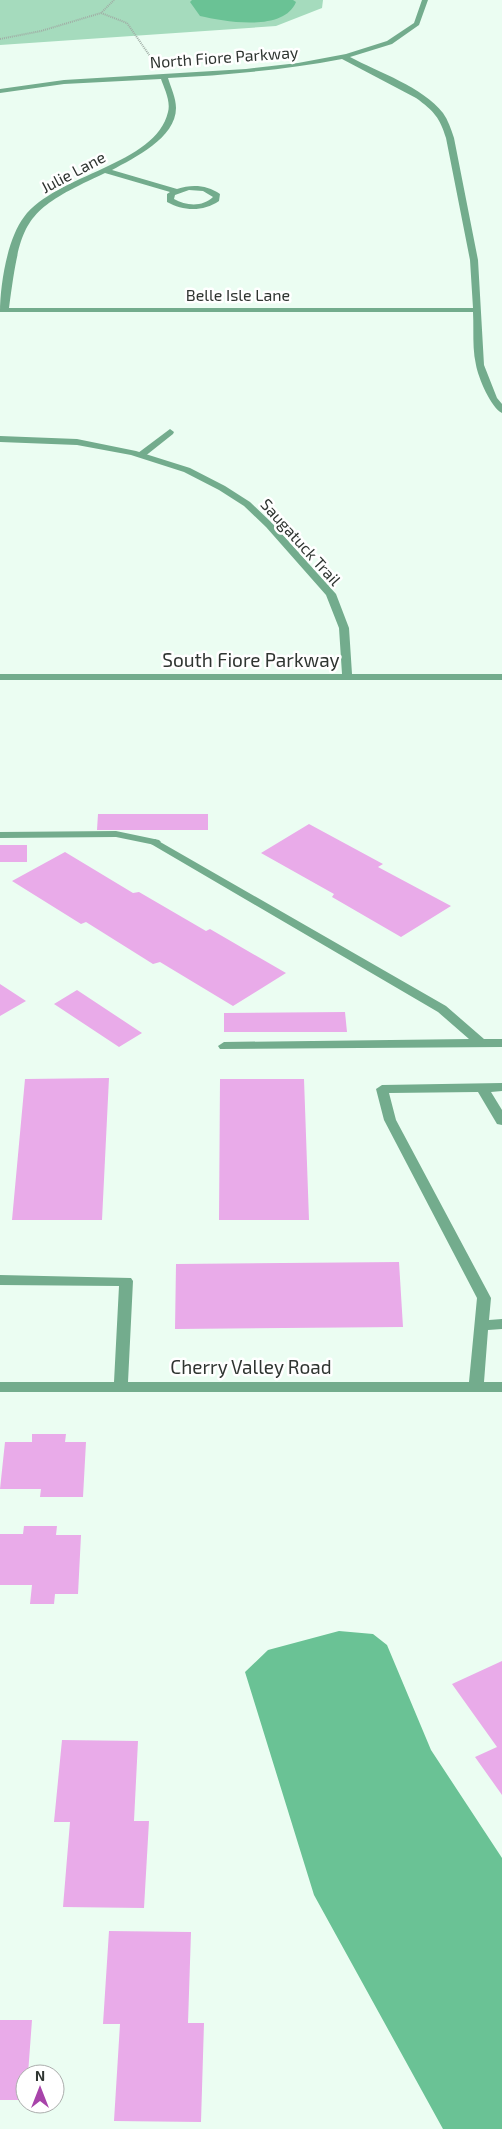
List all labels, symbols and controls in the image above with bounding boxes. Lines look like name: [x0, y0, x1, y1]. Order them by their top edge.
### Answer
street label: North Fiore Parkway: [149, 42, 299, 71]
street label: Julie Lane: [37, 147, 108, 196]
street label: Belle Isle Lane: [186, 285, 290, 304]
street label: Saugatuck Trail: [257, 494, 346, 589]
street label: South Fiore Parkway: [162, 648, 340, 671]
street label: Cherry Valley Road: [170, 1355, 332, 1378]
north arrow: [15, 2064, 65, 2114]
text: N: [35, 2067, 45, 2084]

